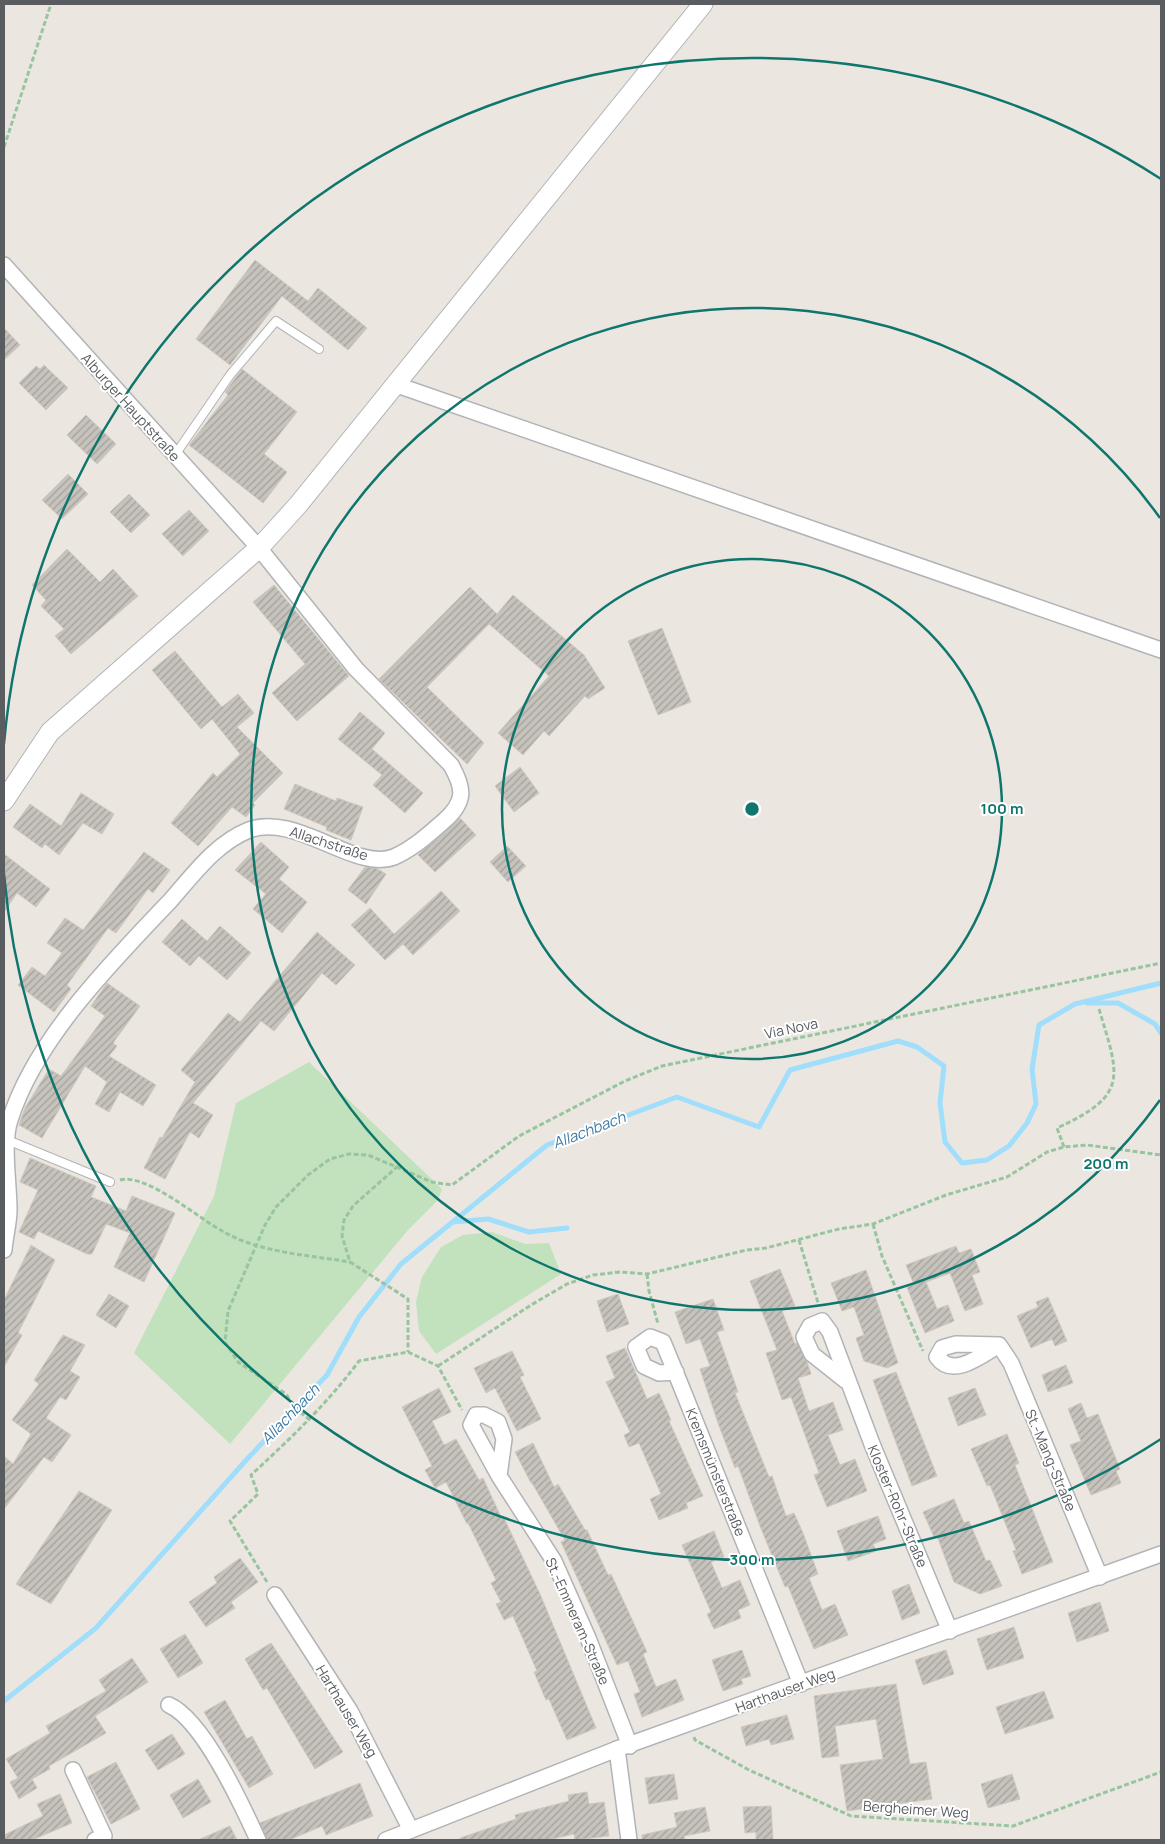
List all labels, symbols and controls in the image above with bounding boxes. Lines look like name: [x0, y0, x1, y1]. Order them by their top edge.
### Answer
street label: Alburger Hauptstraße: [77, 349, 185, 465]
text: 100 m: [981, 798, 1023, 819]
centre of rings: [743, 800, 761, 818]
street label: Allachstraße: [287, 821, 371, 865]
street label: Via Nova: [763, 1013, 819, 1043]
water label: Allachbach: [550, 1106, 629, 1154]
text: 200 m: [1083, 1153, 1129, 1174]
water label: Allachbach: [256, 1378, 325, 1449]
street label: Kremsmünsterstraße: [682, 1405, 750, 1539]
street label: St.-Mang-Straße: [1021, 1406, 1081, 1514]
street label: Kloster-Rohr-Straße: [864, 1442, 932, 1570]
text: 300 m: [730, 1549, 774, 1570]
street label: St.-Emmeram-Straße: [541, 1554, 615, 1688]
street label: Harthauser Weg: [312, 1661, 382, 1761]
street label: Harthauser Weg: [733, 1663, 837, 1717]
street label: Bergheimer Weg: [862, 1796, 970, 1822]

